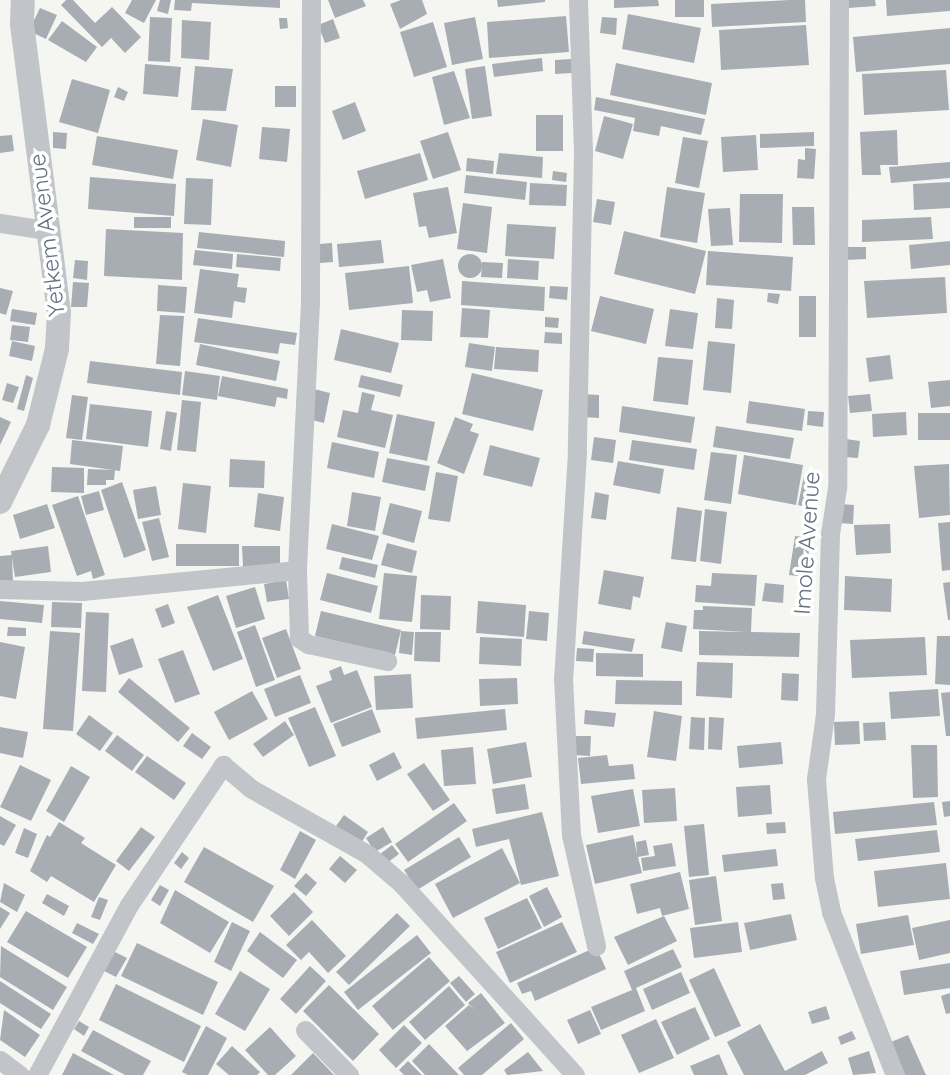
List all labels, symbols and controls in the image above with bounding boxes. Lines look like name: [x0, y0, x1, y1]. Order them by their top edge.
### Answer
street label: Yetkem Avenue: [23, 152, 71, 318]
street label: Imole Avenue: [788, 470, 826, 616]

